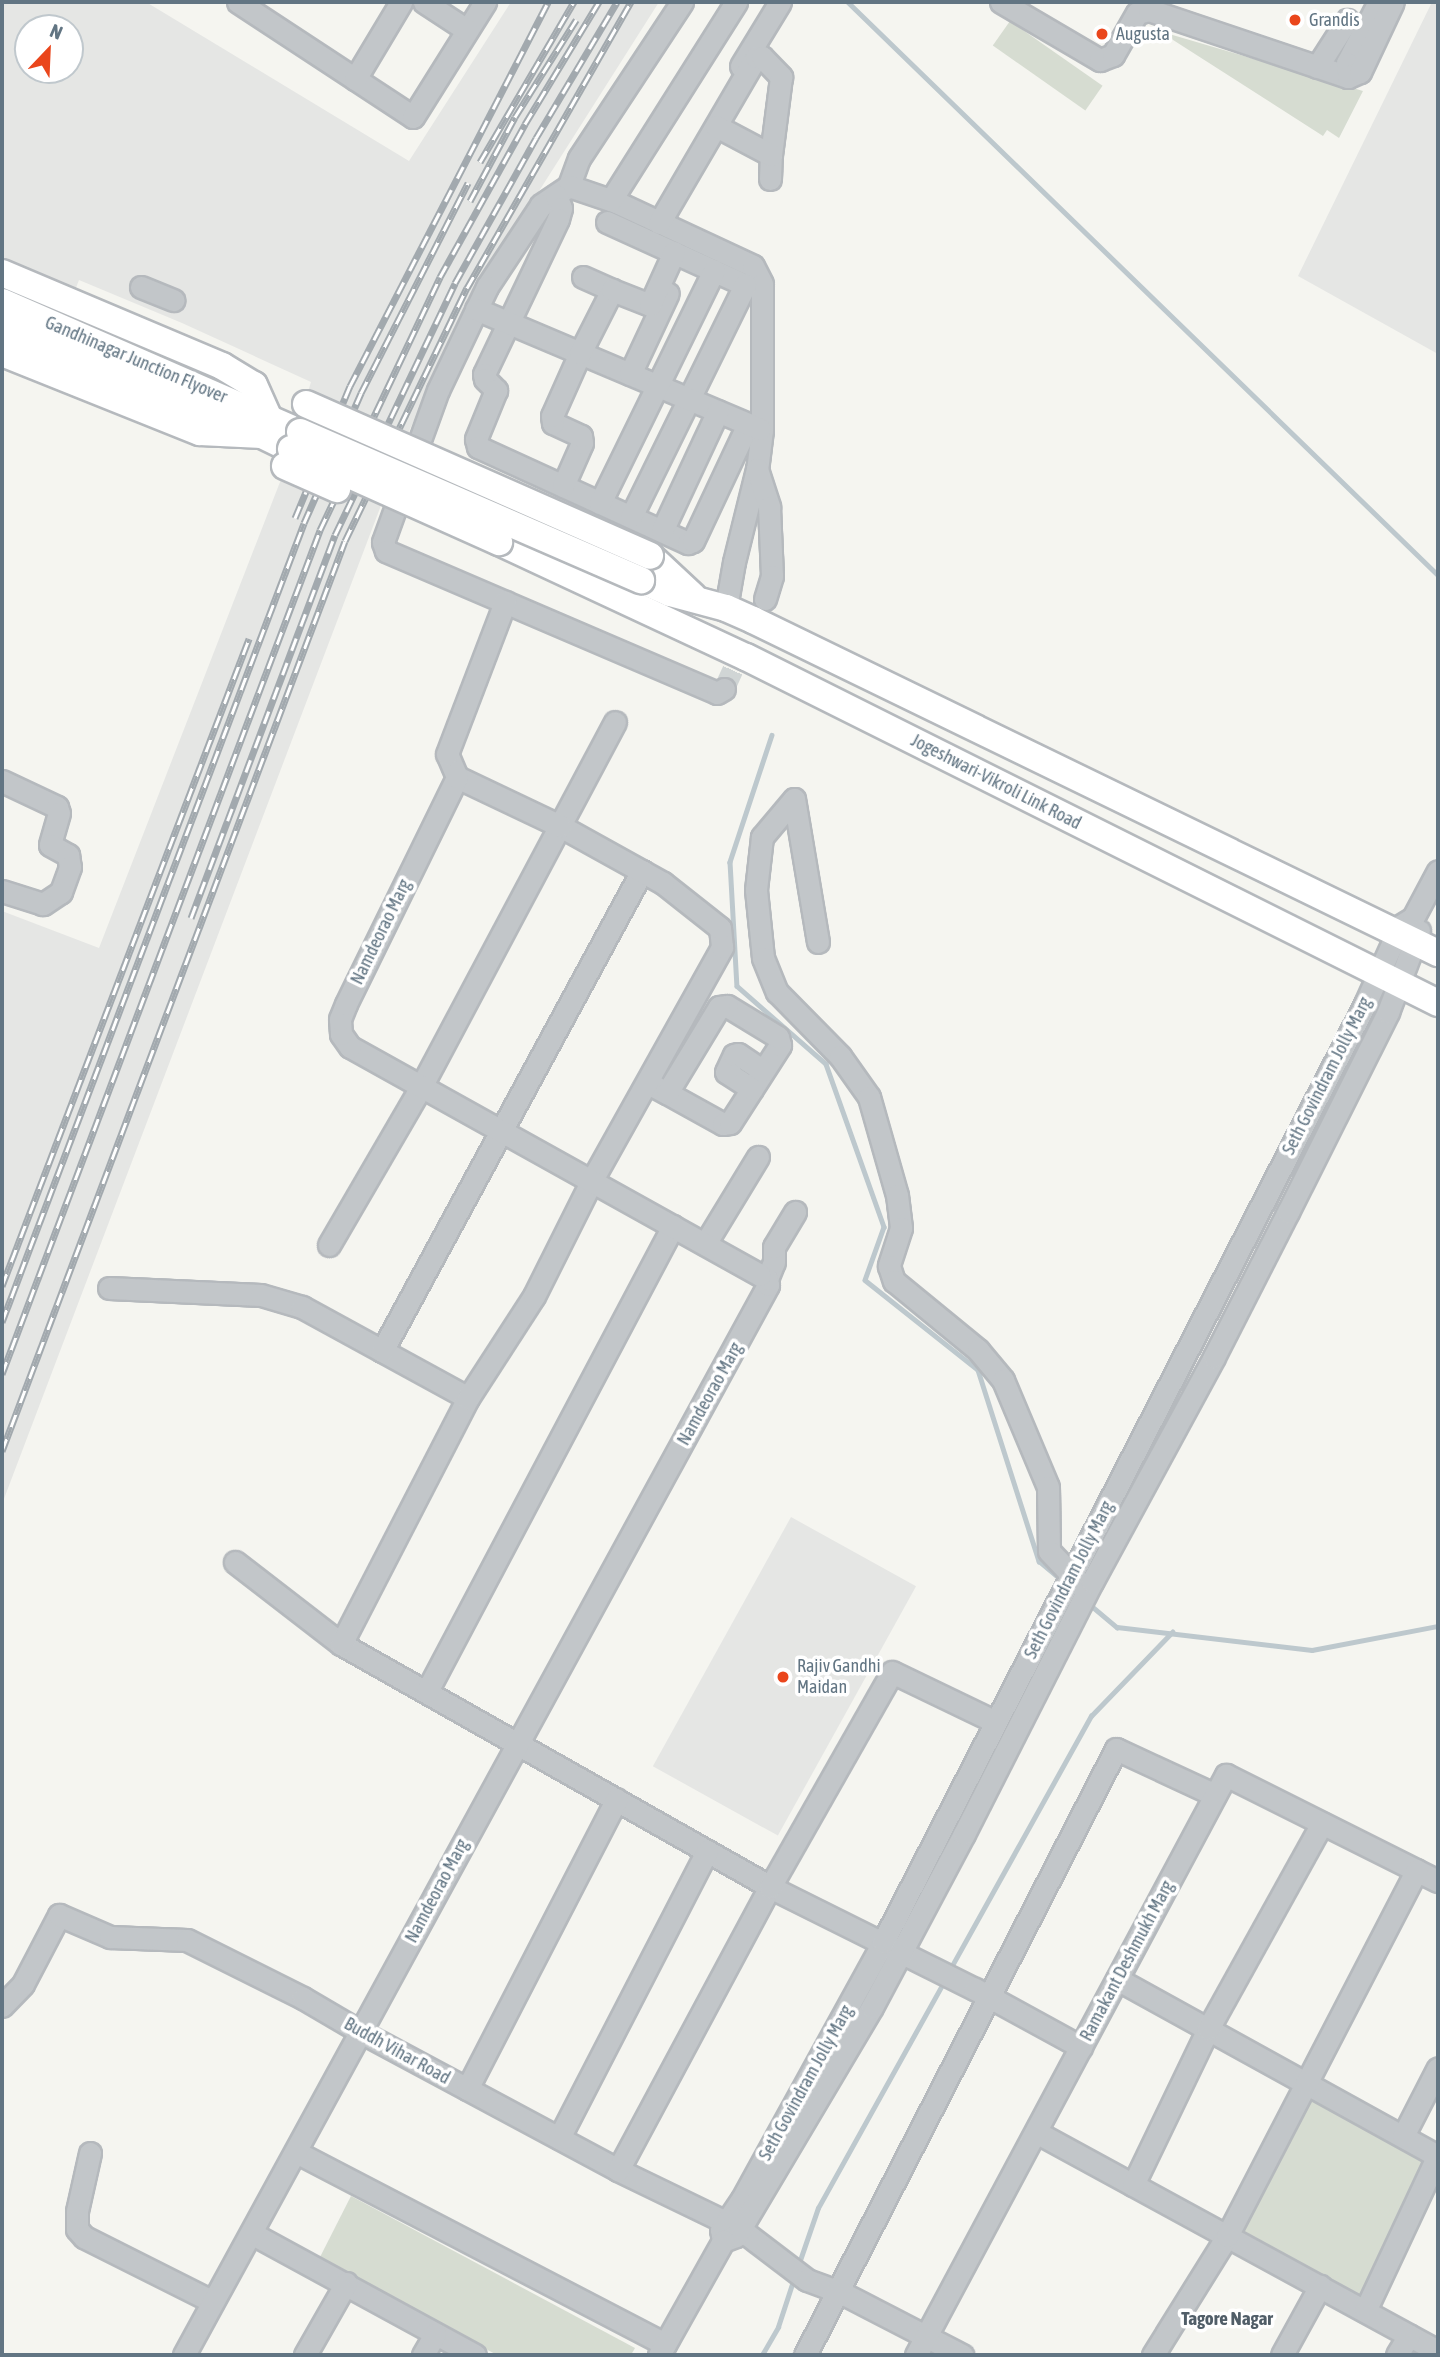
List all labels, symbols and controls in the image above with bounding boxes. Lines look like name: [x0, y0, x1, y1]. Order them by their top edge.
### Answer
place label: Grandis: [1309, 9, 1360, 31]
marker: Grandis: [1287, 12, 1303, 28]
north arrow: [14, 14, 84, 84]
text: N: [47, 19, 66, 44]
place label: Augusta: [1116, 23, 1170, 45]
marker: Augusta: [1094, 26, 1110, 42]
street label: Gandhinagar Junction Flyover: [42, 312, 230, 408]
street label: Jogeshwari-Vikroli Link Road: [907, 730, 1085, 834]
street label: Namdeorao Marg: [346, 876, 416, 988]
street label: Seth Govindram Jolly Marg: [1278, 994, 1376, 1158]
street label: Namdeorao Marg: [673, 1339, 747, 1449]
street label: Seth Govindram Jolly Marg: [1020, 1498, 1118, 1662]
place label: Rajiv Gandhi Maidan: [797, 1656, 881, 1698]
marker: Rajiv Gandhi Maidan: [775, 1669, 791, 1685]
street label: Namdeorao Marg: [401, 1836, 473, 1946]
street label: Ramakant Deshmukh Marg: [1076, 1877, 1178, 2045]
street label: Seth Govindram Jolly Marg: [754, 2002, 858, 2164]
street label: Buddh Vihar Road: [340, 2013, 454, 2089]
district label: Tagore Nagar: [1181, 2308, 1273, 2330]

